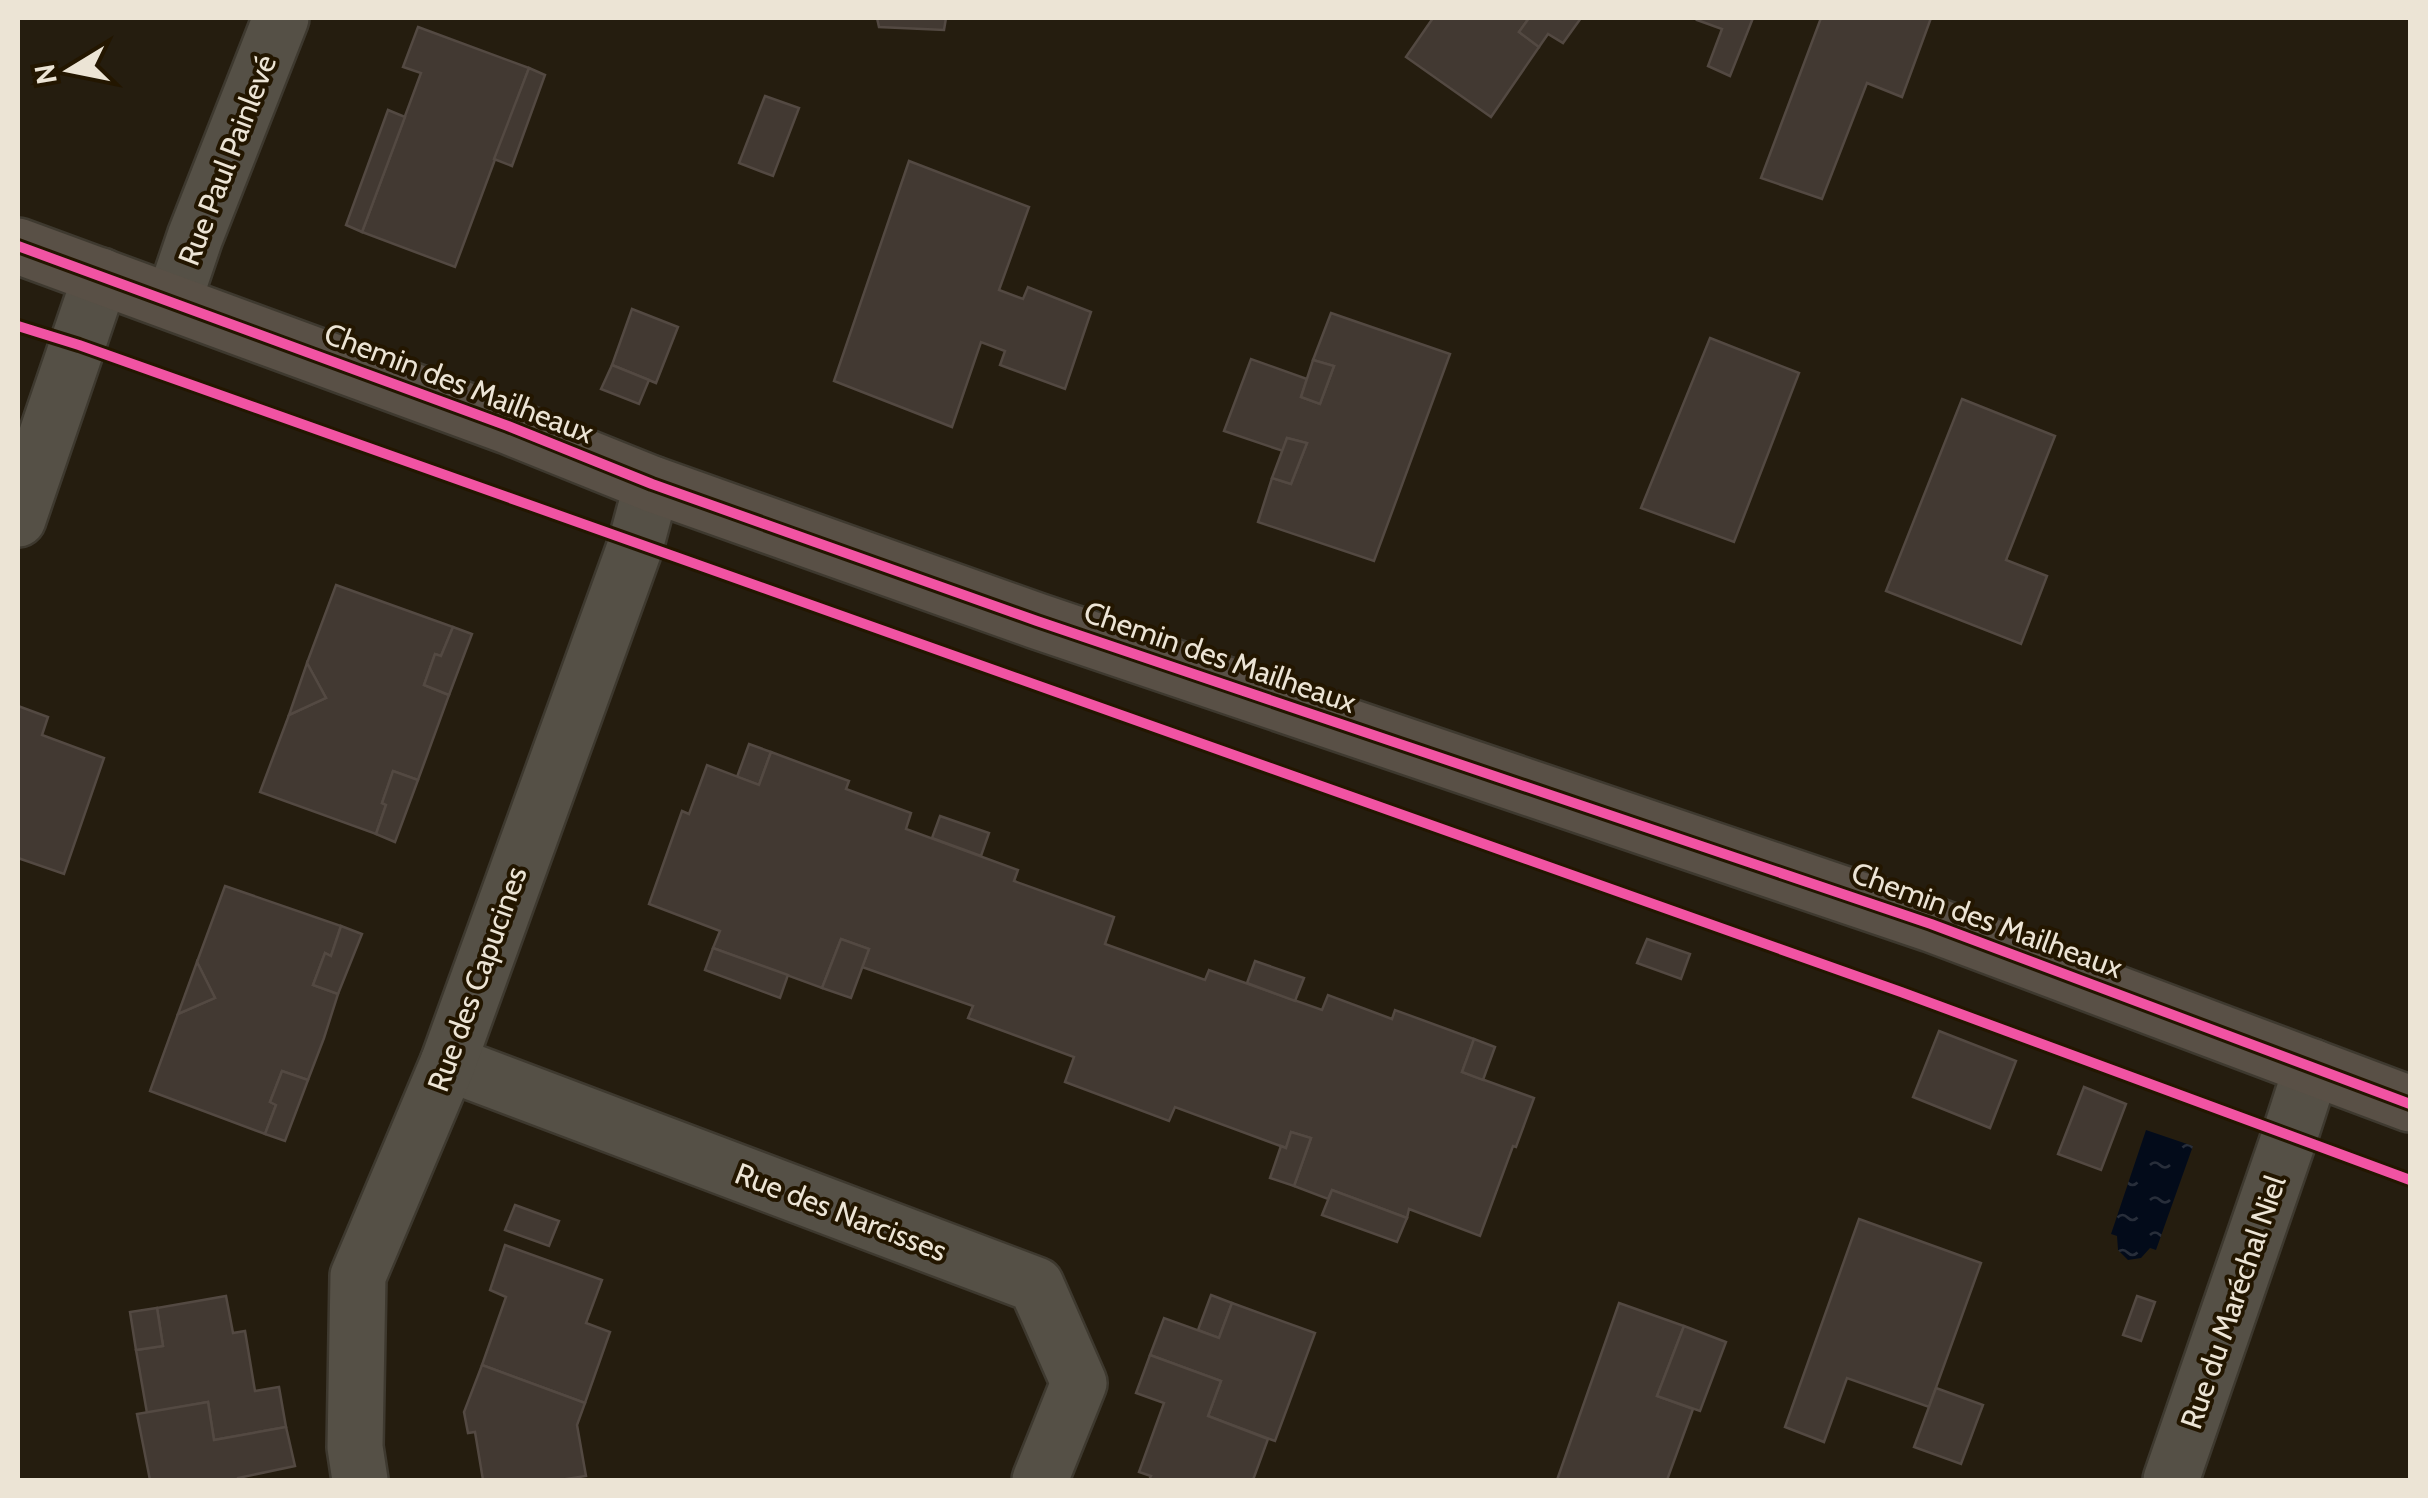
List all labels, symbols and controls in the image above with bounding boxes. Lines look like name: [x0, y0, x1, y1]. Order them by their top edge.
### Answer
north arrow: [20, 20, 120, 120]
street label: Rue Paul Painlevé: [170, 49, 284, 271]
text: N: [27, 62, 64, 87]
street label: Chemin des Mailheaux: [319, 315, 599, 451]
street label: Chemin des Mailheaux: [1079, 593, 1361, 721]
street label: Chemin des Mailheaux: [1847, 854, 2127, 986]
street label: Rue des Capucines: [419, 862, 535, 1096]
street label: Rue des Narcisses: [730, 1155, 952, 1269]
street label: Rue du Maréchal Niel: [2172, 1170, 2294, 1434]

